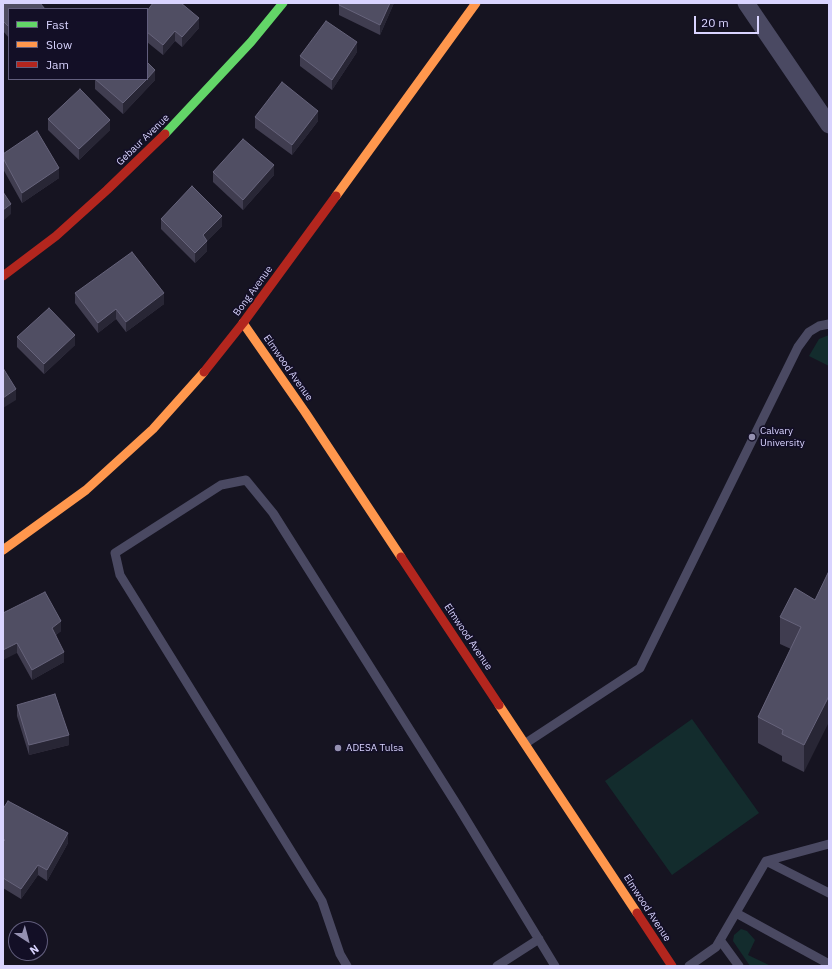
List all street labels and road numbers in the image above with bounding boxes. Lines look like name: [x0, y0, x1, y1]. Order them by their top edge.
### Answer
street label: Gebaur Avenue: [114, 112, 172, 168]
street label: Bong Avenue: [231, 264, 275, 318]
street label: Elmwood Avenue: [261, 333, 315, 403]
street label: Elmwood Avenue: [441, 601, 495, 673]
street label: Elmwood Avenue: [621, 872, 673, 944]

